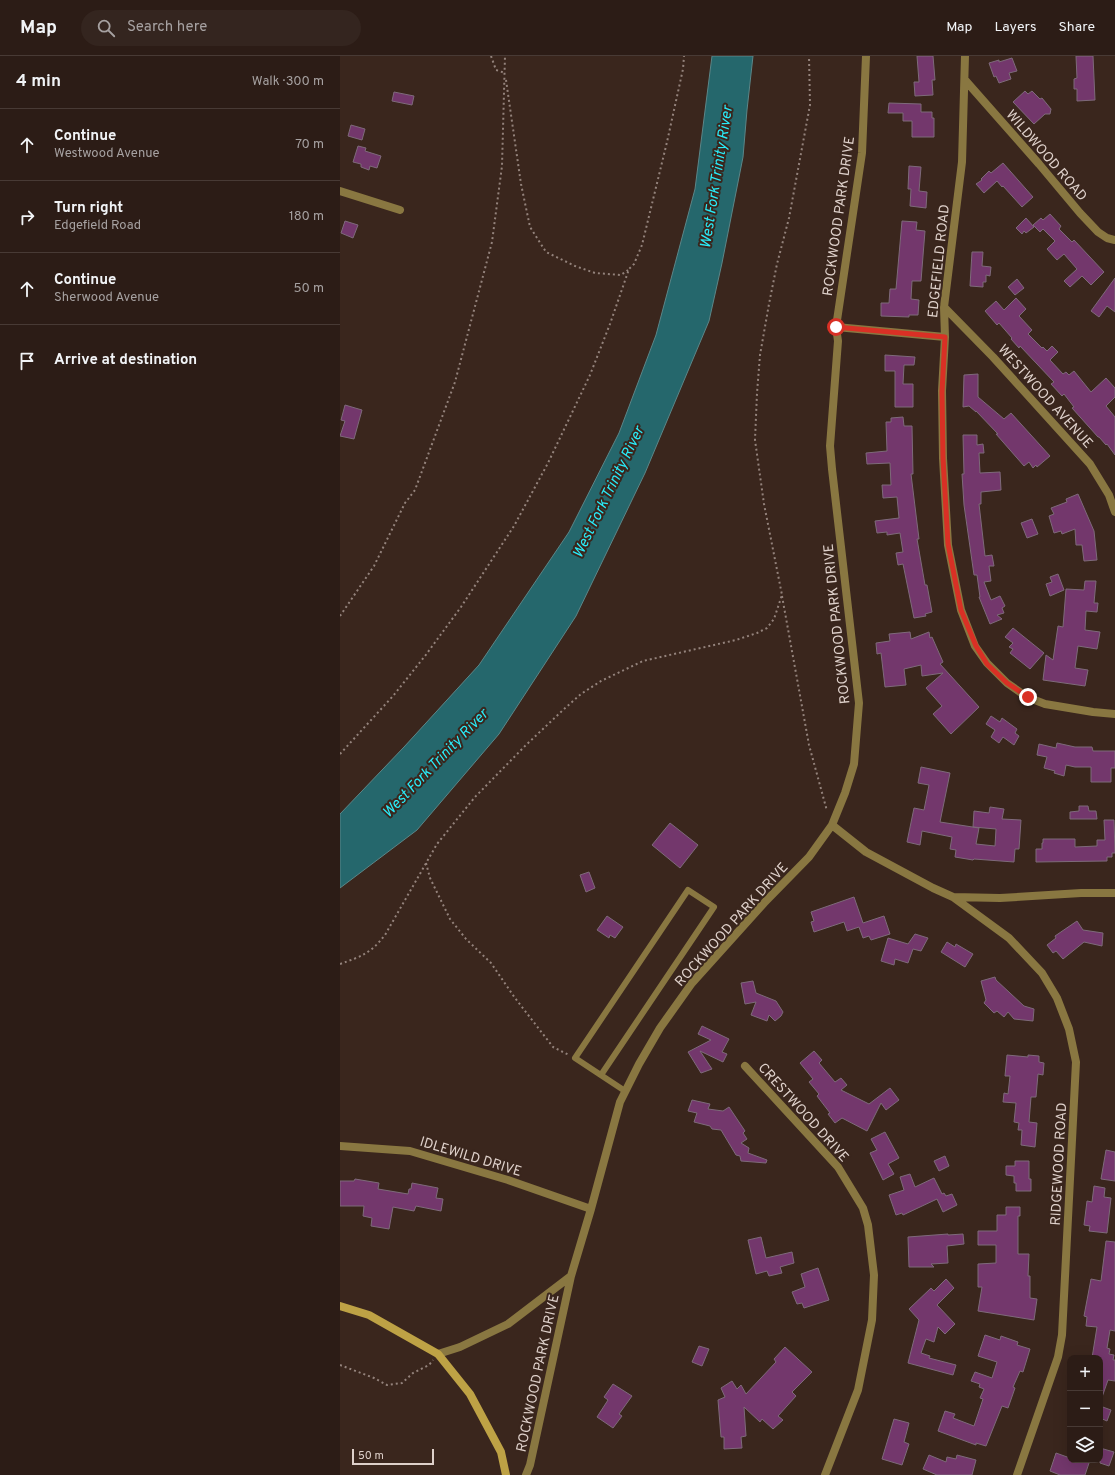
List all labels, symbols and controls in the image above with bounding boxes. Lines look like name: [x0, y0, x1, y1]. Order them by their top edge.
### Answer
search box: [81, 10, 361, 46]
text: Map: [20, 16, 57, 40]
icon: search: [95, 17, 117, 39]
text: Search here: [127, 18, 207, 37]
text: Map: [946, 19, 972, 36]
text: Layers: [994, 19, 1036, 36]
text: Share: [1058, 19, 1095, 36]
text: 4 min: [16, 71, 61, 93]
text: Walk · 300 m: [252, 74, 324, 90]
water label: West Fork Trinity River: [697, 103, 738, 250]
street label: WILDWOOD ROAD: [1002, 107, 1090, 205]
text: Continue: [54, 127, 116, 146]
icon: ahead: [16, 134, 38, 156]
street label: ROCKWOOD PARK DRIVE: [820, 135, 859, 297]
text: 70 m: [295, 137, 324, 153]
text: Westwood Avenue: [54, 146, 160, 162]
text: Turn right: [54, 199, 123, 218]
street label: EDGEFIELD ROAD: [925, 203, 954, 319]
icon: right: [16, 206, 38, 228]
text: 180 m: [289, 209, 324, 225]
text: Edgefield Road: [54, 218, 141, 234]
text: Continue: [54, 271, 116, 290]
icon: ahead: [16, 278, 38, 300]
text: 50 m: [294, 281, 324, 297]
text: Sherwood Avenue: [54, 290, 159, 306]
route start: [827, 318, 845, 336]
street label: WESTWOOD AVENUE: [994, 342, 1096, 452]
icon: arrive: [16, 350, 38, 372]
text: Arrive at destination: [54, 351, 197, 370]
water label: West Fork Trinity River: [569, 423, 650, 562]
street label: ROCKWOOD PARK DRIVE: [821, 543, 854, 705]
route end: [1019, 688, 1037, 706]
water label: West Fork Trinity River: [379, 705, 494, 823]
street label: ROCKWOOD PARK DRIVE: [672, 860, 792, 990]
street label: CRESTWOOD DRIVE: [754, 1060, 852, 1166]
street label: RIDGEWOOD ROAD: [1048, 1102, 1071, 1226]
street label: IDLEWILD DRIVE: [418, 1134, 524, 1181]
street label: ROCKWOOD PARK DRIVE: [513, 1293, 564, 1454]
map controls: [1067, 1355, 1103, 1463]
button: +: [1067, 1355, 1103, 1391]
button: −: [1067, 1391, 1103, 1427]
button: layers: [1067, 1427, 1103, 1463]
scale bar: [352, 1447, 434, 1466]
text: 50 m: [358, 1449, 384, 1463]

